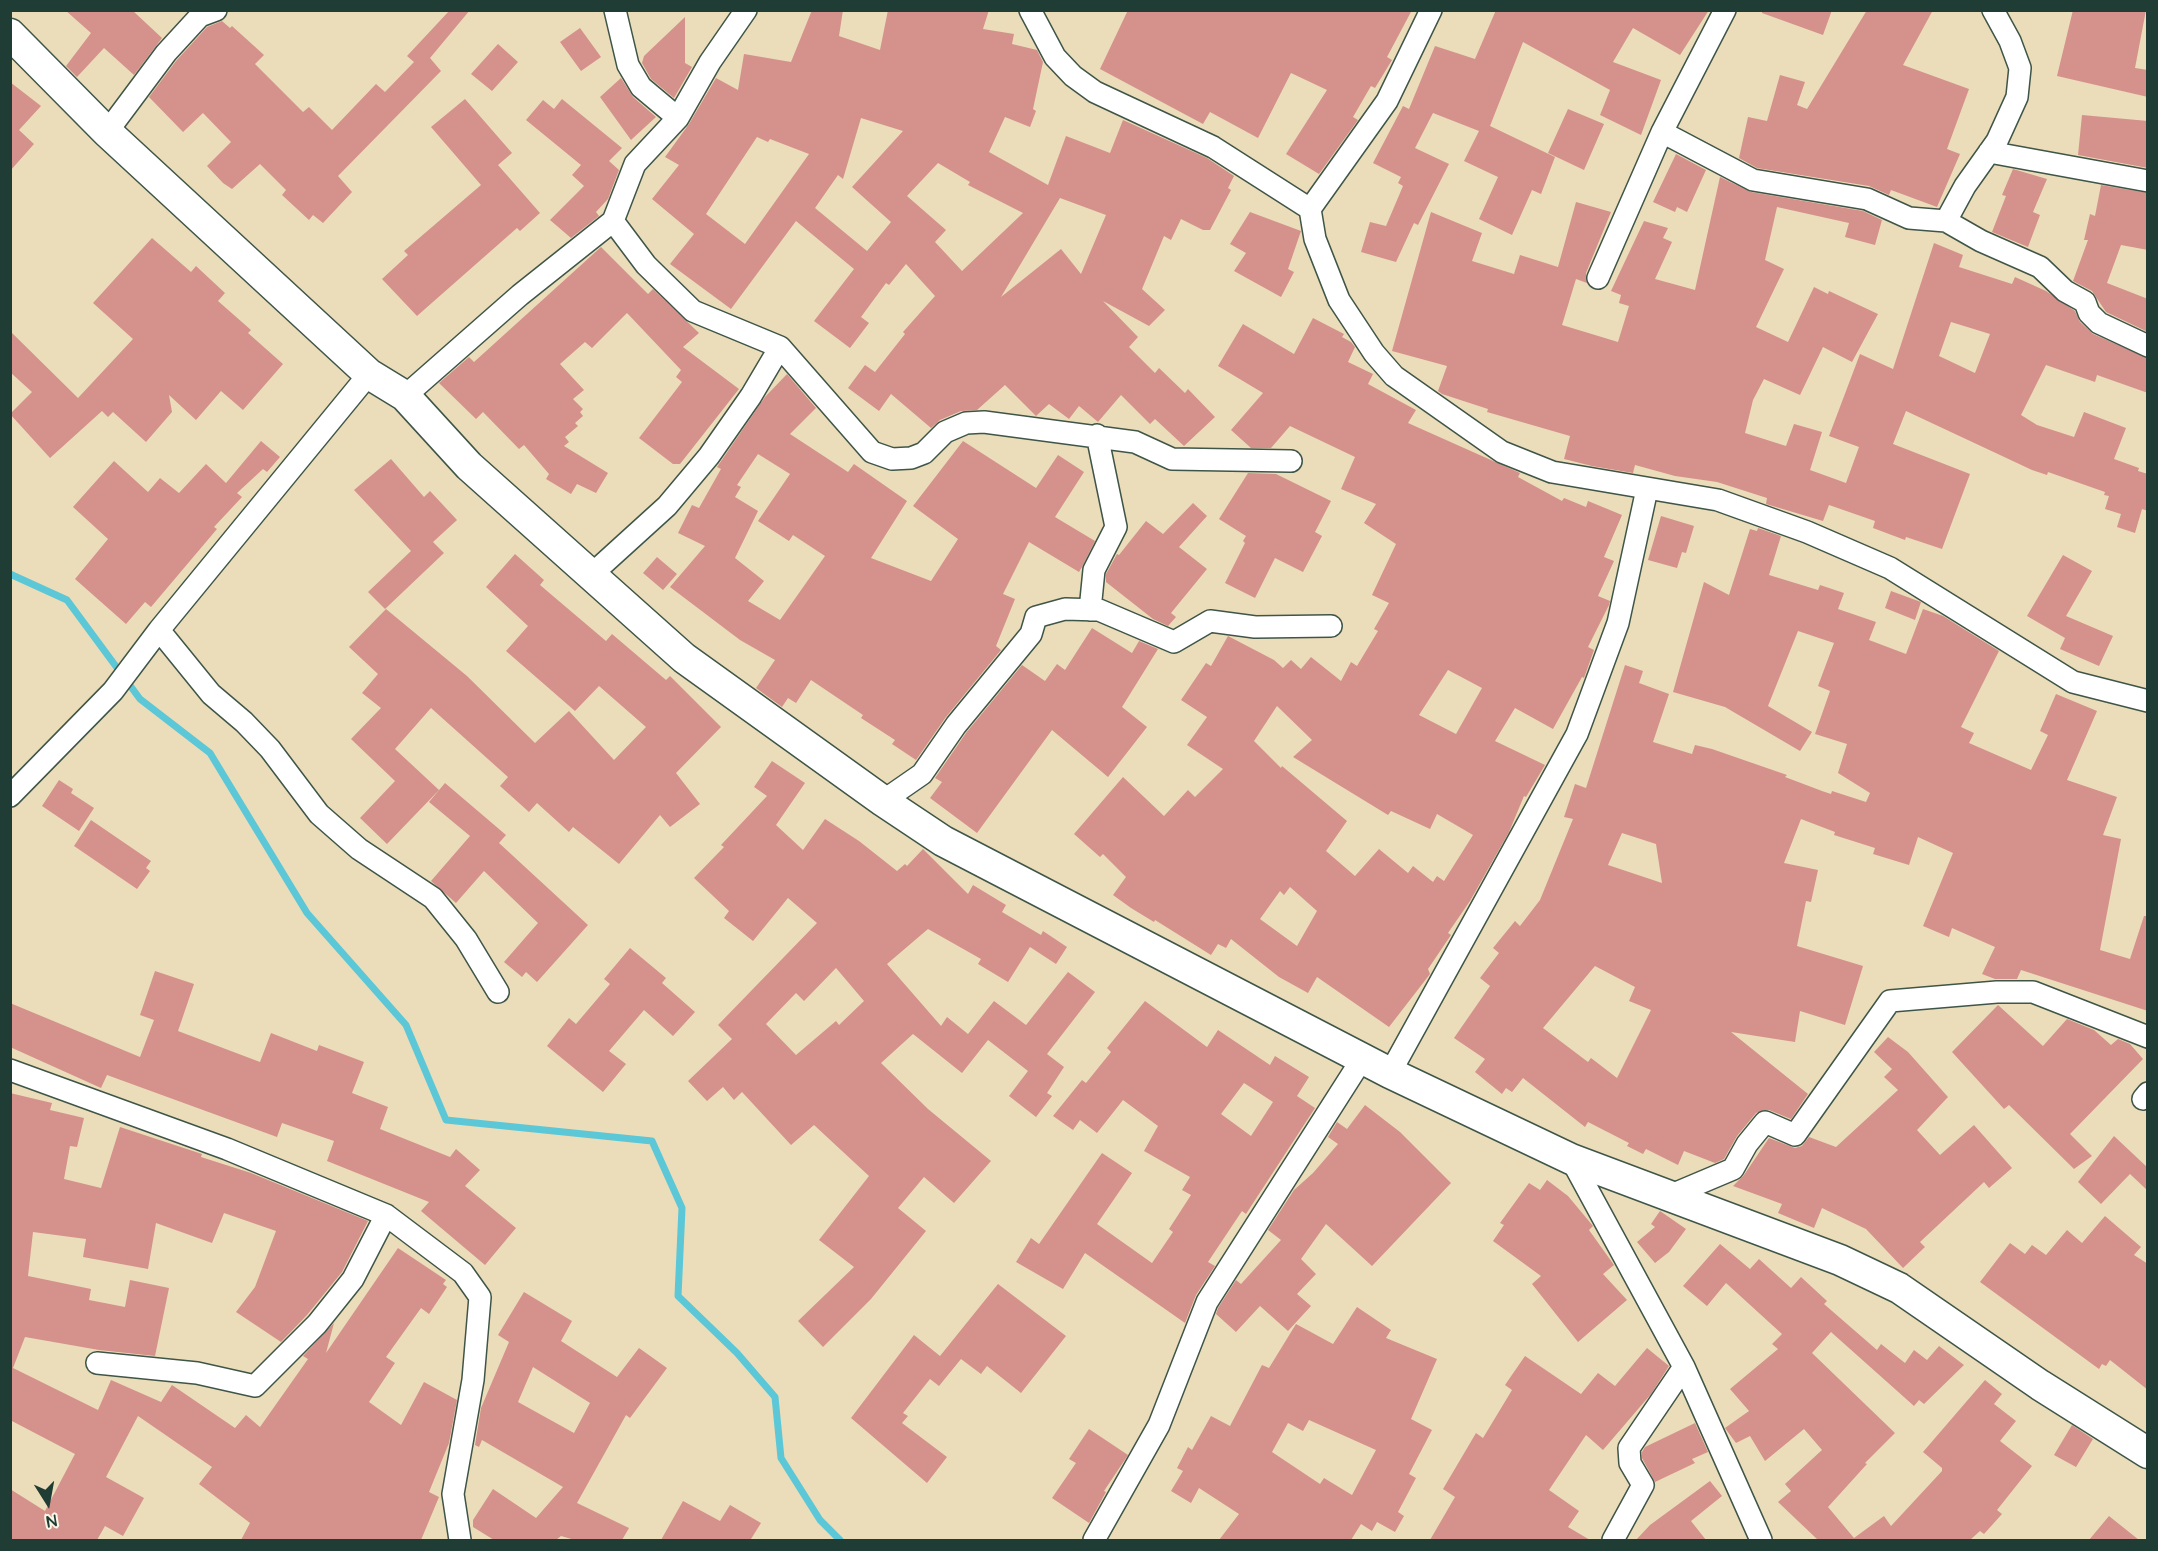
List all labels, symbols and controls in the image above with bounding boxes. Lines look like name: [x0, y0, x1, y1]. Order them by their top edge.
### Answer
north arrow: [18, 1473, 78, 1533]
text: N: [44, 1509, 58, 1532]

